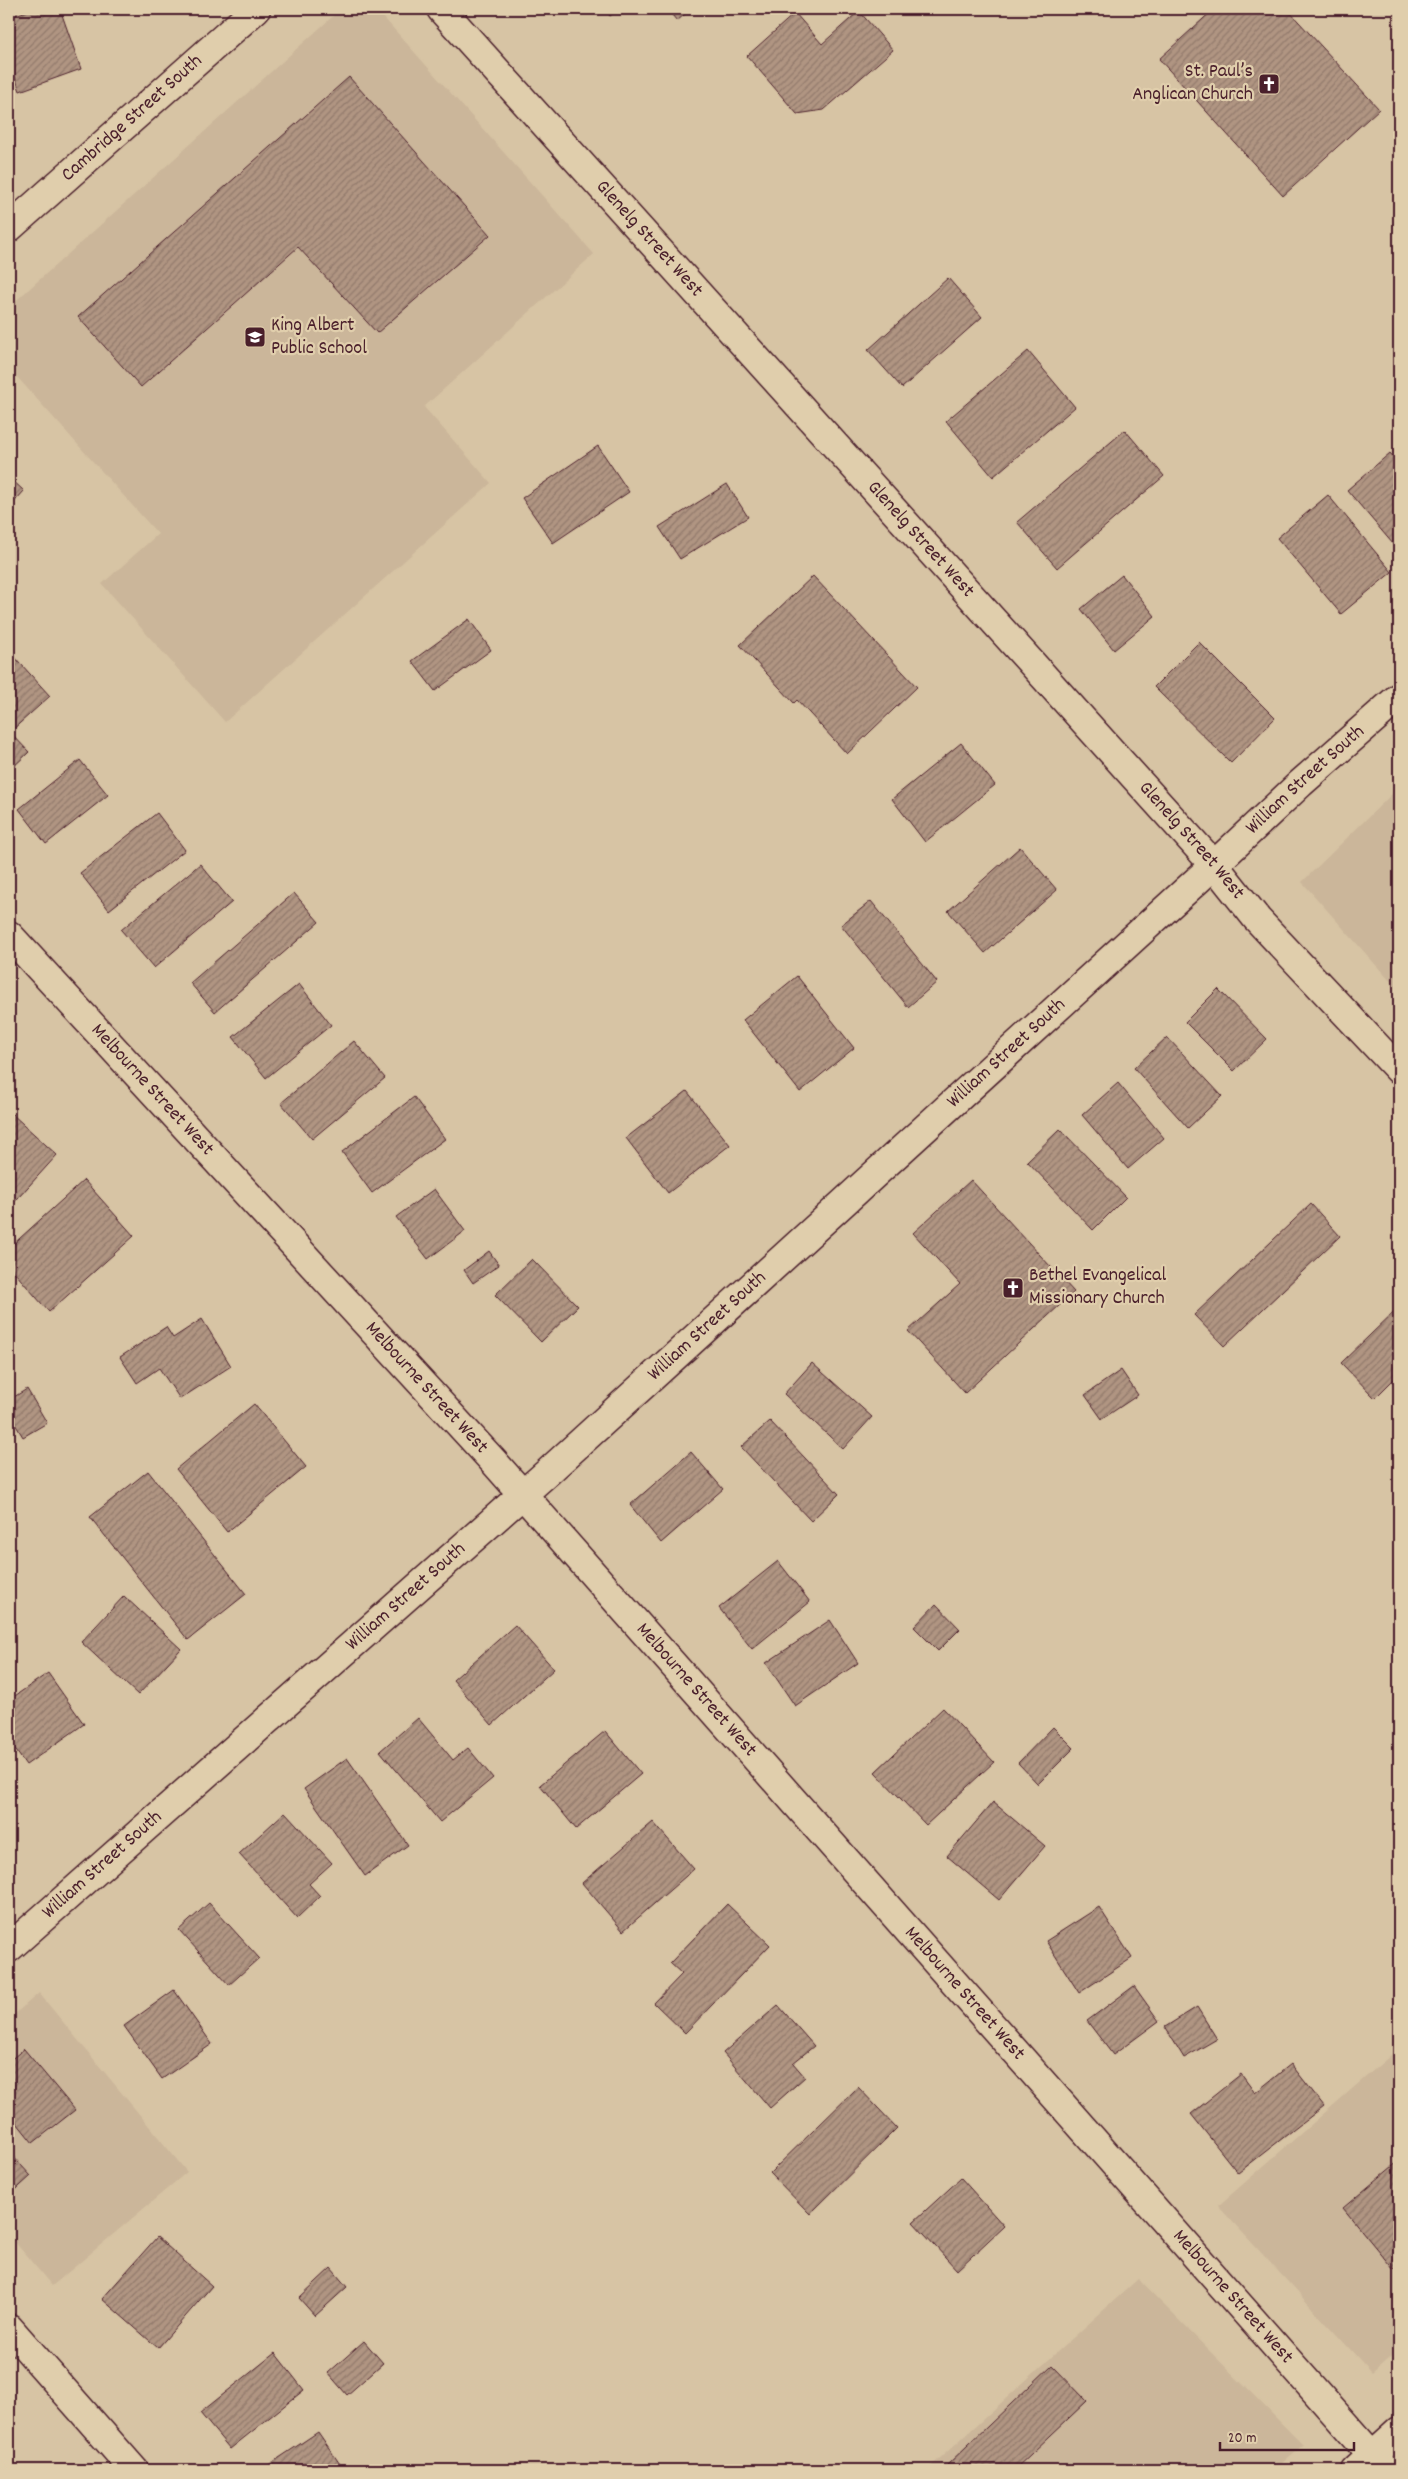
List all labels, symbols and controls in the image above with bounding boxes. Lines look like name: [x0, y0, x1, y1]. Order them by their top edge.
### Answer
street label: Cambridge Street South: [56, 48, 209, 189]
place label: St. Paul’s Anglican Church: [1132, 58, 1253, 109]
church icon: St. Paul’s Anglican Church: [1257, 72, 1281, 96]
street label: Glenelg Street West: [588, 174, 709, 304]
place label: King Albert Public School: [271, 312, 367, 363]
school or university icon: King Albert Public School: [243, 325, 267, 349]
street label: Glenelg Street West: [860, 475, 981, 604]
street label: William Street South: [1240, 719, 1371, 842]
street label: Glenelg Street West: [1131, 775, 1251, 906]
street label: William Street South: [941, 992, 1073, 1115]
street label: Melbourne Street West: [84, 1018, 220, 1163]
place label: Bethel Evangelical Missionary Church: [1029, 1262, 1166, 1313]
street label: William Street South: [642, 1265, 773, 1388]
church icon: Bethel Evangelical Missionary Church: [1001, 1276, 1025, 1300]
street label: Melbourne Street West: [358, 1316, 494, 1461]
street label: William Street South: [340, 1536, 473, 1658]
street label: Melbourne Street West: [629, 1617, 763, 1764]
street label: William Street South: [36, 1804, 169, 1926]
street label: Melbourne Street West: [897, 1920, 1031, 2067]
street label: Melbourne Street West: [1165, 2224, 1299, 2371]
scale bar: [1220, 2419, 1354, 2451]
text: 20 m: [1228, 2428, 1256, 2450]

